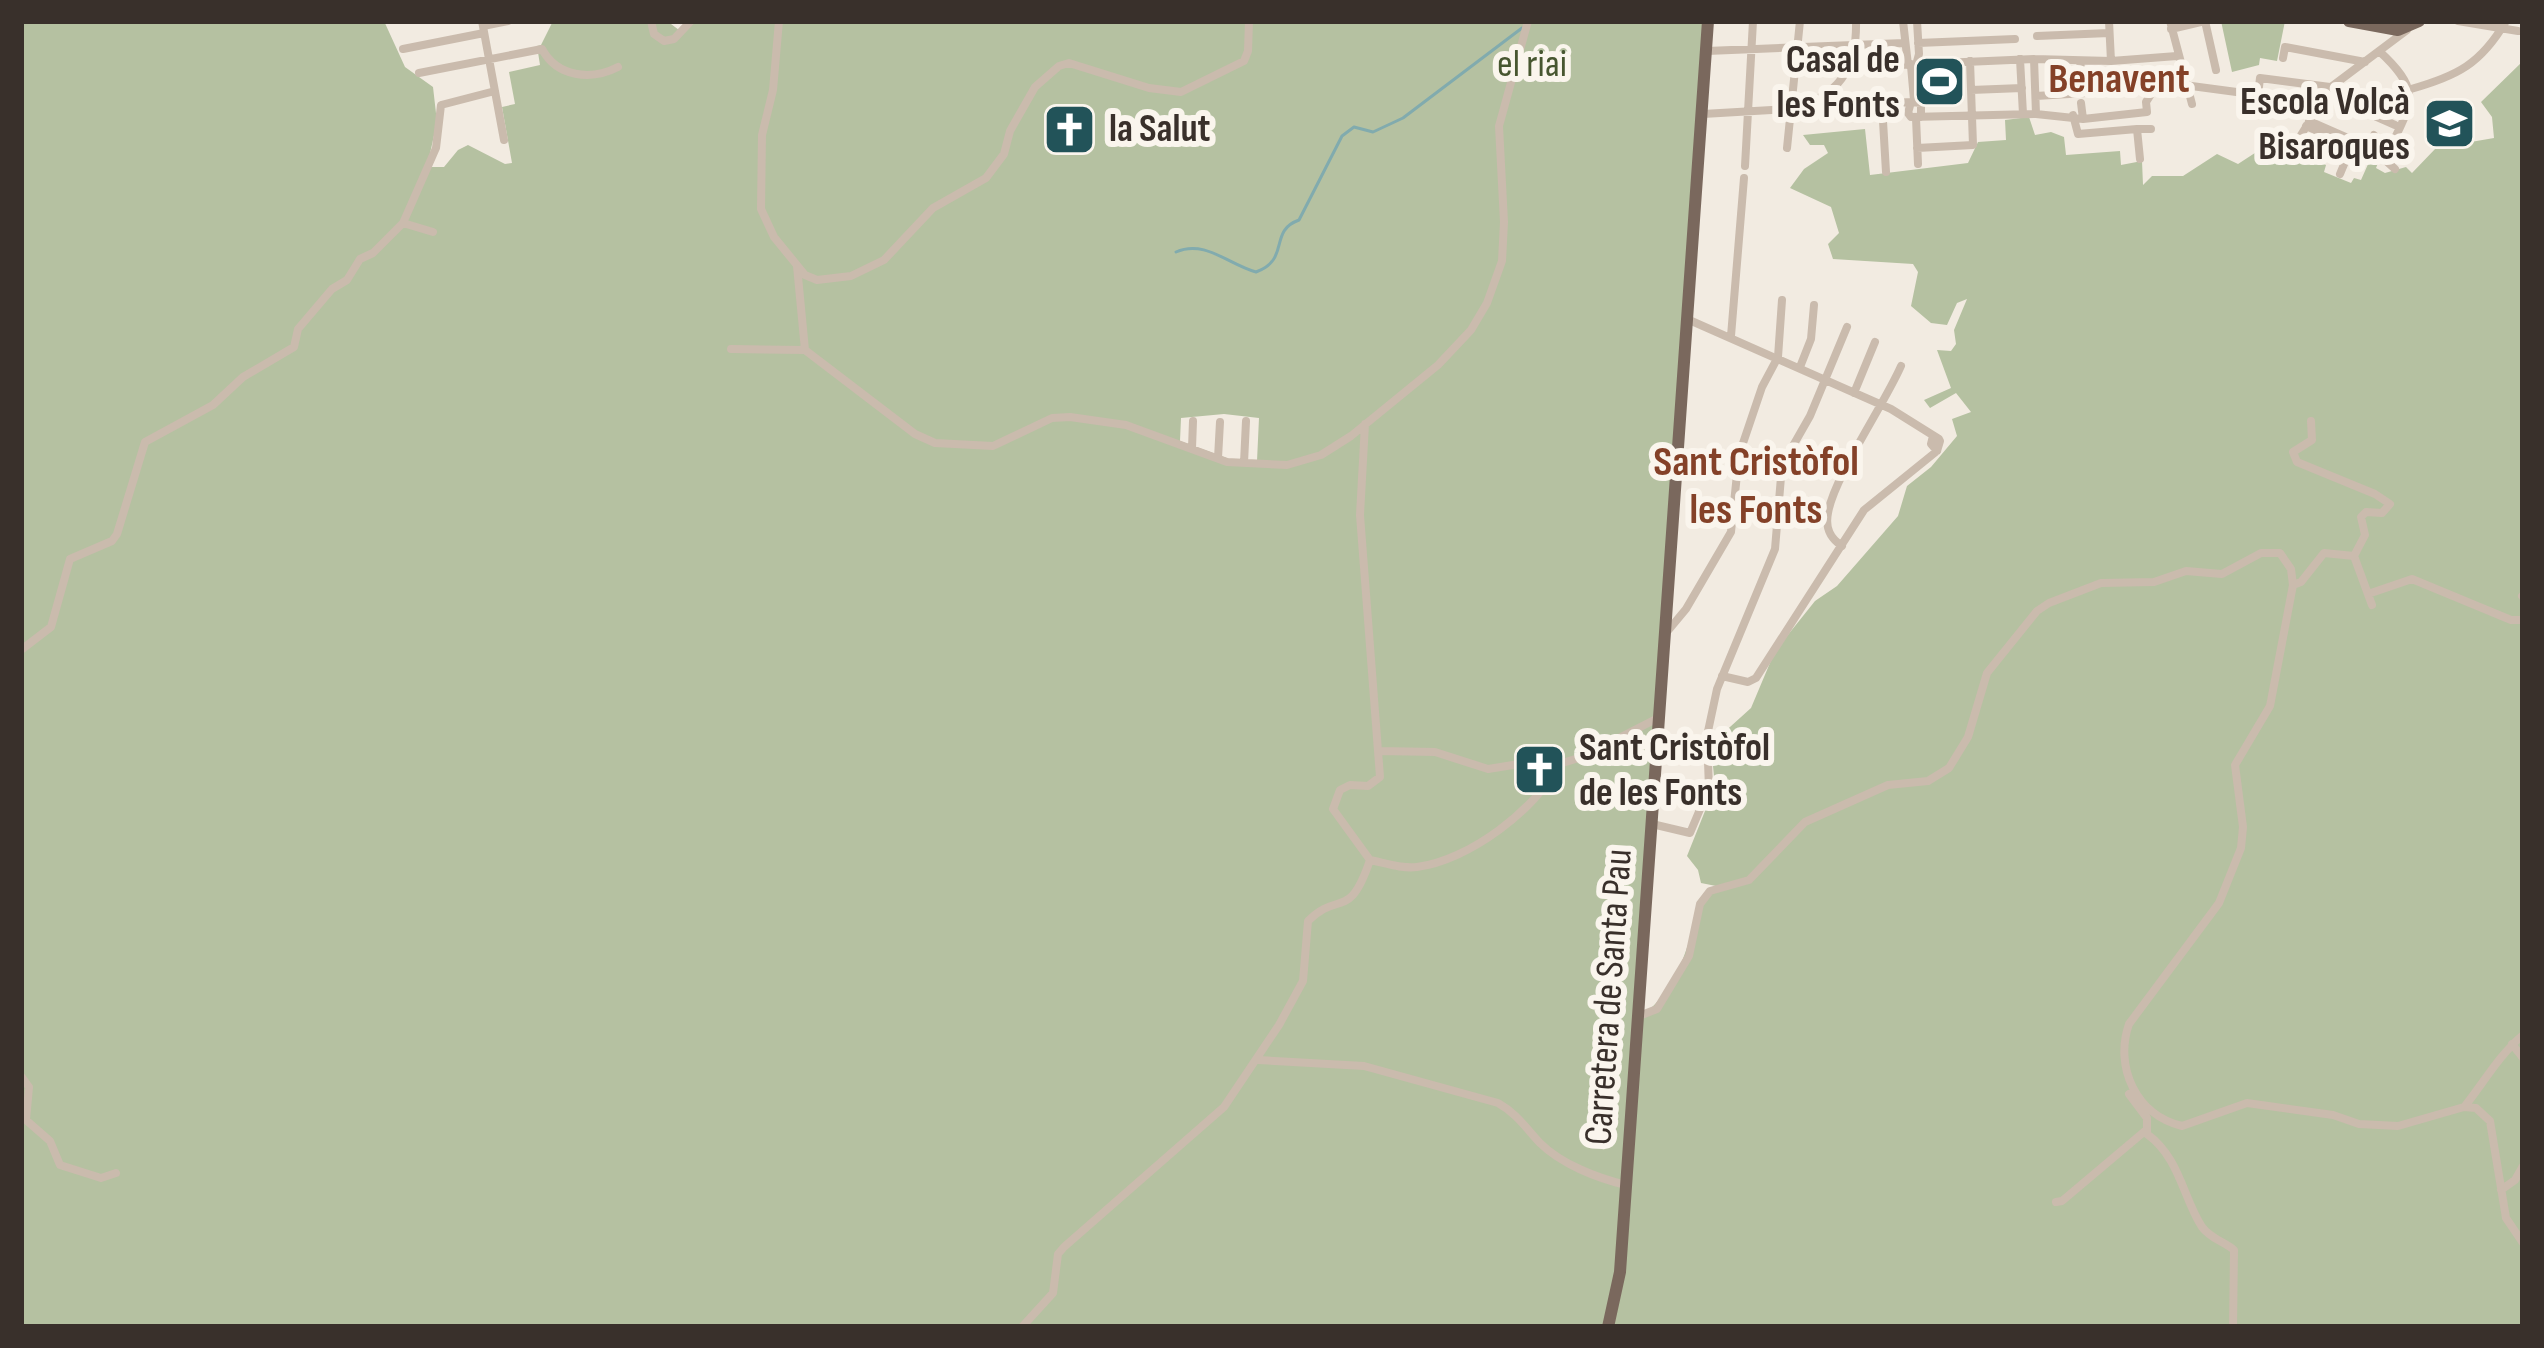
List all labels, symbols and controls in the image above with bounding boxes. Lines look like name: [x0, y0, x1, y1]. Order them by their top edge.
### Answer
place label: Casal de les Fonts: [1777, 37, 1900, 129]
park label: el riai: [1497, 41, 1567, 88]
sports icon: Casal de les Fonts: [1911, 54, 1967, 110]
district label: Benavent: [2048, 54, 2190, 105]
place label: Escola Volcà Bisaroques: [2240, 79, 2410, 171]
school or university icon: Escola Volcà Bisaroques: [2421, 96, 2477, 152]
church icon: la Salut: [1042, 101, 1098, 157]
place label: la Salut: [1109, 106, 1210, 153]
district label: Sant Cristòfol les Fonts: [1653, 437, 1859, 536]
place label: Sant Cristòfol de les Fonts: [1579, 725, 1770, 817]
church icon: Sant Cristòfol de les Fonts: [1512, 742, 1568, 798]
street label: Carretera de Santa Pau: [1575, 847, 1643, 1147]

